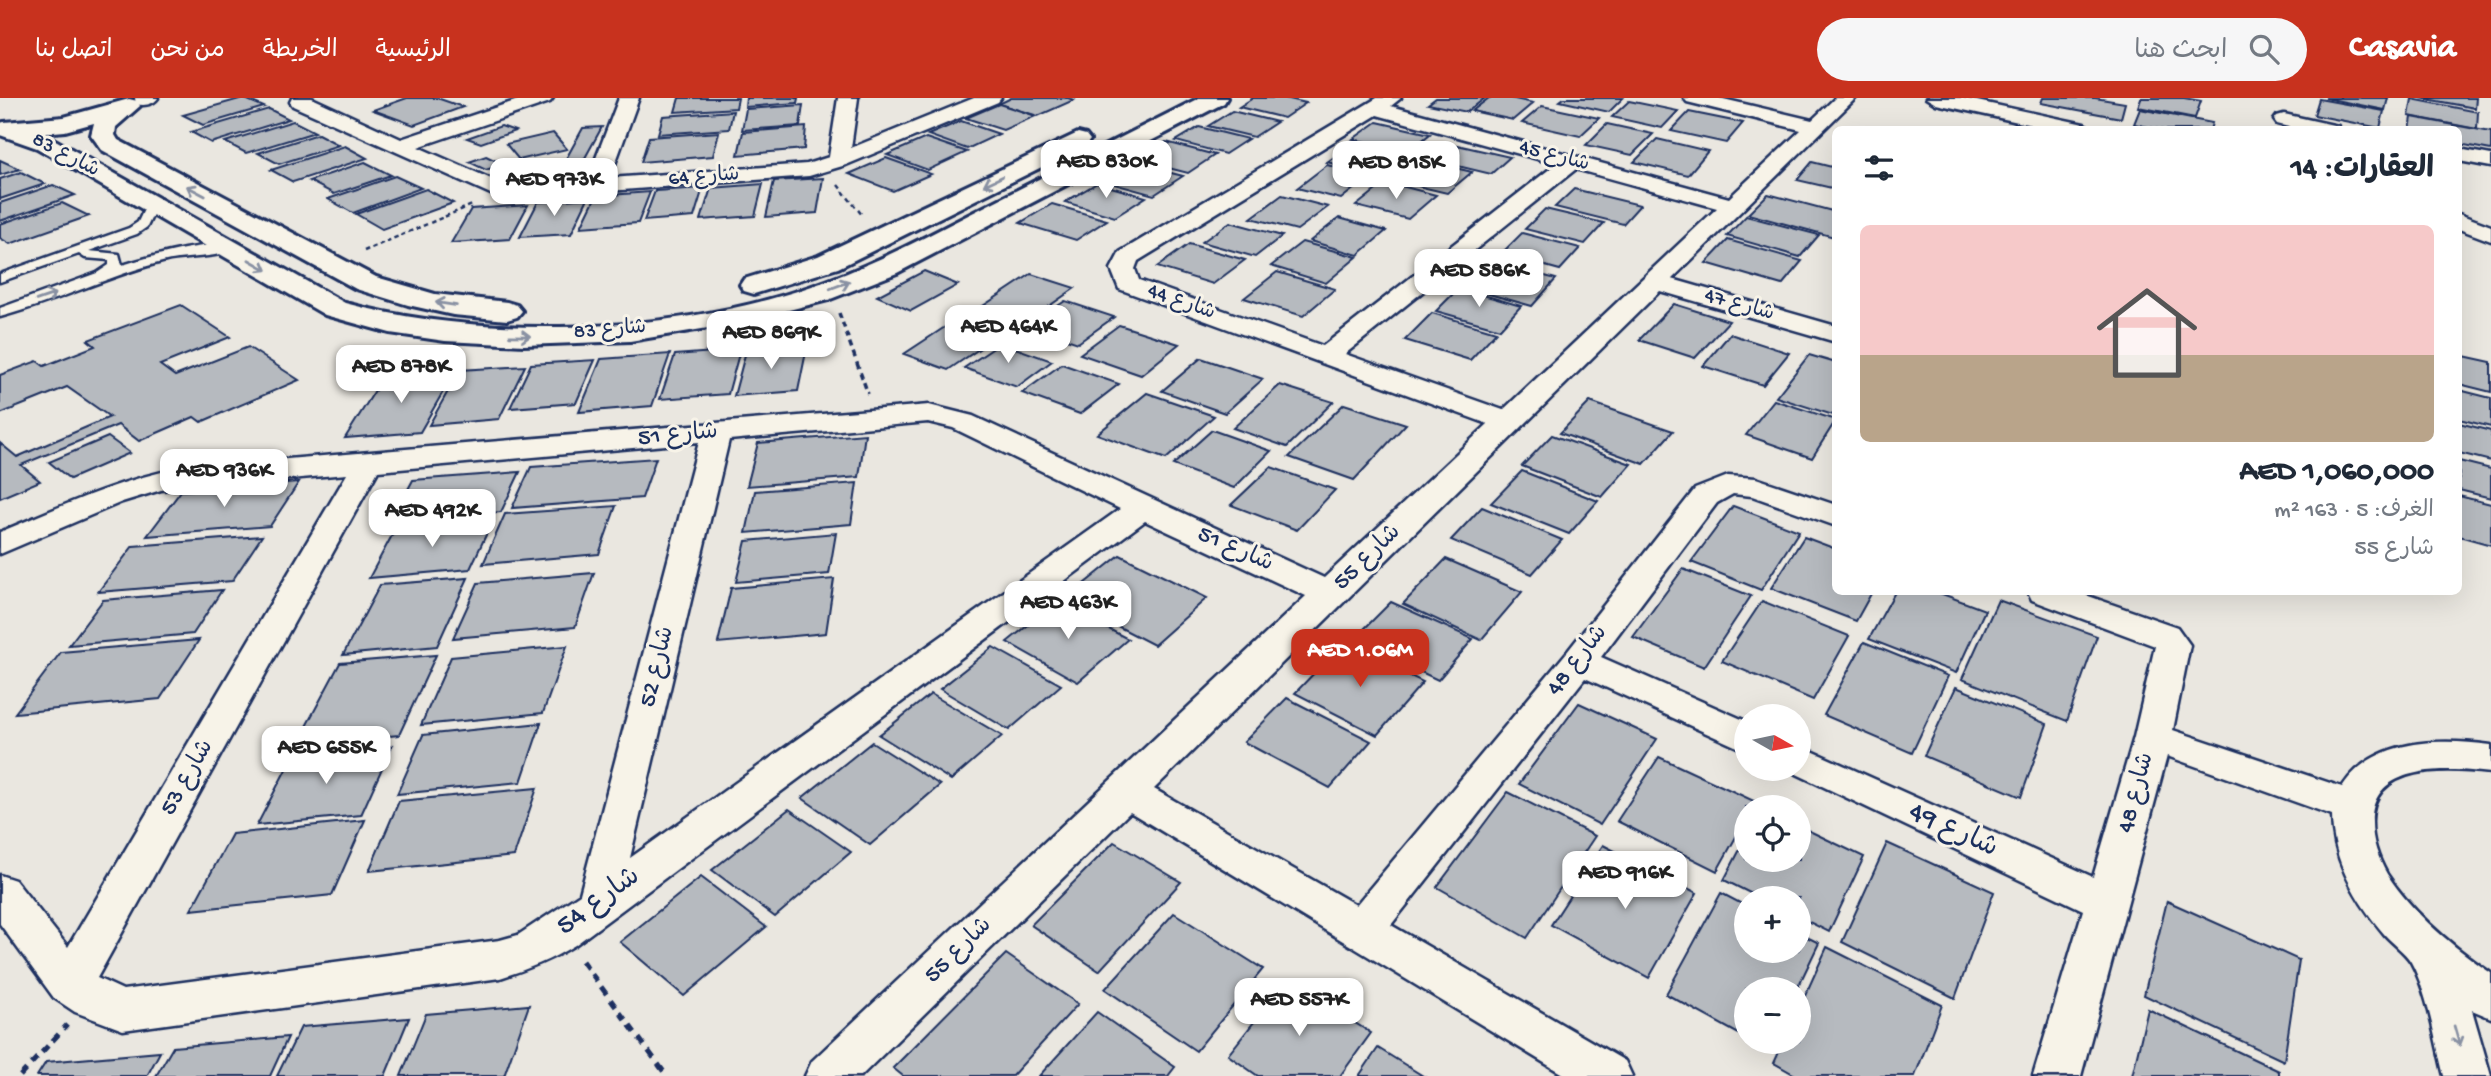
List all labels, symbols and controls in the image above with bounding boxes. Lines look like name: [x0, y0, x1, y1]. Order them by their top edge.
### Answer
search box: [1817, 18, 2307, 81]
icon: search: [2245, 30, 2283, 68]
text: Casavia: [2349, 30, 2456, 68]
text: اتصل بنا: [35, 37, 112, 66]
text: من نحن: [150, 37, 225, 66]
text: الخريطة: [263, 37, 338, 66]
text: الرئيسية: [376, 37, 451, 66]
text: ابحث هنا: [2134, 37, 2227, 68]
street label: شارع 83: [27, 128, 103, 184]
street label: شارع 45: [1516, 136, 1592, 178]
pin: AED 830K: [1034, 140, 1178, 200]
pin: AED 815K: [1324, 141, 1468, 201]
text: AED 830K: [1057, 149, 1155, 176]
icon: filters: [1860, 149, 1898, 187]
text: AED 815K: [1349, 150, 1444, 177]
text: العقارات: 14: [2291, 153, 2434, 188]
pin: AED 973K: [482, 158, 626, 218]
street label: شارع 64: [668, 163, 740, 193]
text: AED 973K: [506, 167, 602, 194]
one-way arrow: [983, 175, 1004, 188]
one-way arrow: [186, 184, 207, 197]
pin: AED 586K: [1407, 250, 1551, 309]
one-way arrow: [247, 258, 267, 272]
text: AED 586K: [1430, 258, 1528, 285]
icon: home: [2084, 270, 2210, 396]
one-way arrow: [829, 278, 850, 291]
street label: شارع 44: [1144, 279, 1218, 327]
street label: شارع 47: [1701, 284, 1777, 328]
one-way arrow: [34, 290, 56, 302]
one-way arrow: [435, 297, 458, 310]
pin: AED 464K: [936, 306, 1080, 365]
pin: AED 869K: [699, 312, 843, 371]
text: AED 464K: [961, 314, 1055, 341]
street label: شارع 83: [573, 316, 647, 346]
text: AED 869K: [723, 320, 819, 347]
one-way arrow: [508, 329, 531, 342]
pin: AED 878K: [329, 345, 473, 405]
text: AED 878K: [352, 354, 450, 381]
street label: شارع 51: [637, 418, 719, 454]
pin: AED 936K: [152, 450, 296, 509]
text: AED 1,060,000: [2240, 456, 2434, 491]
text: AED 936K: [176, 458, 272, 485]
pin: AED 492K: [360, 490, 504, 549]
text: AED 492K: [385, 498, 479, 525]
text: الغرف: 5 · 163 m²: [2274, 498, 2434, 525]
street label: شارع 55: [1328, 519, 1408, 597]
street label: شارع 51: [1193, 520, 1277, 580]
text: شارع 55: [2355, 536, 2434, 563]
pin: AED 463K: [996, 582, 1140, 641]
text: AED 463K: [1020, 590, 1116, 617]
street label: شارع 48: [1541, 620, 1615, 702]
street label: شارع 52: [634, 624, 682, 710]
pin: AED 1.06M: [1280, 630, 1440, 689]
text: AED 1.06M: [1307, 638, 1413, 665]
north arrow: [1734, 704, 1811, 780]
map controls: [1734, 704, 1811, 1054]
pin: AED 655K: [254, 726, 398, 786]
street label: شارع 53: [155, 735, 221, 821]
text: AED 655K: [278, 735, 374, 762]
street label: شارع 48: [2112, 750, 2162, 836]
button: locate: [1734, 795, 1811, 872]
street label: شارع 49: [1903, 796, 2003, 866]
pin: AED 916K: [1553, 852, 1697, 911]
text: AED 916K: [1578, 860, 1672, 887]
street label: شارع 54: [551, 861, 647, 943]
button: +: [1734, 886, 1811, 963]
street label: شارع 55: [919, 912, 999, 990]
button: −: [1734, 977, 1811, 1054]
pin: AED 557K: [1227, 978, 1371, 1038]
text: AED 557K: [1250, 987, 1348, 1014]
one-way arrow: [2451, 1025, 2464, 1047]

